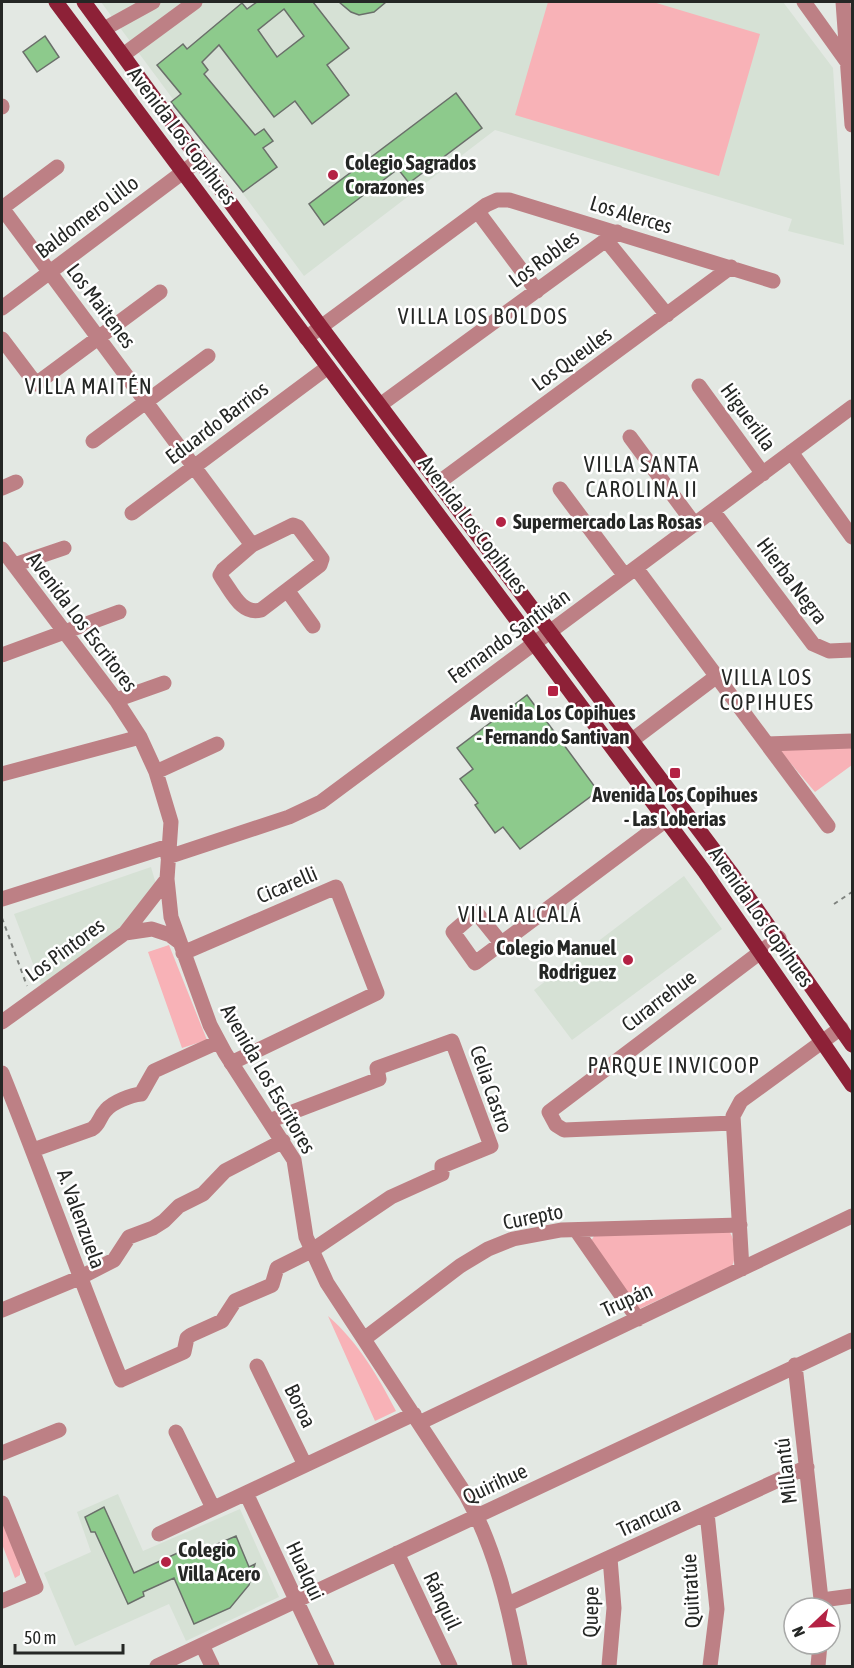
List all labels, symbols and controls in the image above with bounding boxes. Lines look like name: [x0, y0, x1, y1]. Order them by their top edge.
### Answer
street label: Avenida Los Copihues: [123, 62, 242, 209]
place label: Colegio Sagrados Corazones: [345, 150, 477, 198]
marker: Colegio Sagrados Corazones: [326, 168, 340, 182]
street label: Baldomero Lillo: [30, 170, 142, 263]
street label: Los Alerces: [587, 190, 675, 238]
street label: Los Robles: [504, 225, 583, 292]
street label: Los Maitenes: [62, 258, 141, 352]
district label: VILLA LOS BOLDOS: [398, 303, 568, 329]
street label: Los Queules: [527, 321, 616, 395]
district label: VILLA MAITÉN: [25, 373, 153, 399]
street label: Eduardo Barrios: [160, 376, 272, 468]
street label: Higuerilla: [716, 378, 781, 455]
street label: Avenida Los Copihues: [414, 451, 533, 598]
district label: VILLA SANTA CAROLINA II: [584, 451, 700, 502]
place label: Supermercado Las Rosas: [513, 509, 702, 533]
marker: Supermercado Las Rosas: [494, 515, 508, 529]
street label: Hierba Negra: [753, 533, 833, 628]
street label: Avenida Los Escritores: [23, 547, 143, 696]
street label: Fernando Santiván: [443, 583, 574, 687]
district label: VILLA LOS COPIHUES: [719, 664, 815, 715]
marker: Avenida Los Copihues - Fernando Santivan: [546, 684, 560, 698]
place label: Avenida Los Copihues - Fernando Santivan: [469, 700, 636, 748]
marker: Avenida Los Copihues - Las Loberias: [668, 766, 682, 780]
place label: Avenida Los Copihues - Las Loberias: [591, 782, 758, 830]
street label: Avenida Los Copihues: [705, 842, 819, 991]
street label: Cicarelli: [253, 861, 321, 908]
district label: VILLA ALCALÁ: [458, 901, 582, 927]
street label: Los Pintores: [20, 912, 109, 986]
place label: Colegio Manuel Rodriguez: [496, 935, 616, 983]
marker: Colegio Manuel Rodriguez: [621, 953, 635, 967]
street label: Curarrehue: [616, 964, 700, 1036]
street label: Avenida Los Escritores: [216, 1000, 321, 1157]
street label: Celia Castro: [466, 1042, 518, 1135]
district label: PARQUE INVICOOP: [587, 1052, 761, 1078]
street label: A. Valenzuela: [53, 1166, 111, 1272]
street label: Curepto: [501, 1198, 565, 1234]
street label: Trupán: [597, 1277, 656, 1321]
street label: Boroa: [280, 1380, 322, 1431]
street label: Millantú: [769, 1437, 801, 1505]
street label: Quirihue: [459, 1458, 531, 1508]
street label: Trancura: [613, 1491, 684, 1541]
place label: Colegio Villa Acero: [177, 1537, 261, 1585]
street label: Hualqui: [282, 1537, 330, 1604]
street label: Quitratúe: [676, 1553, 704, 1629]
marker: Colegio Villa Acero: [159, 1555, 173, 1569]
street label: Ránquil: [419, 1568, 467, 1634]
street label: Quepe: [578, 1586, 602, 1638]
north arrow: [782, 1596, 842, 1656]
scale bar: [15, 1617, 123, 1655]
text: N: [788, 1624, 808, 1640]
text: 50 m: [24, 1627, 56, 1648]

